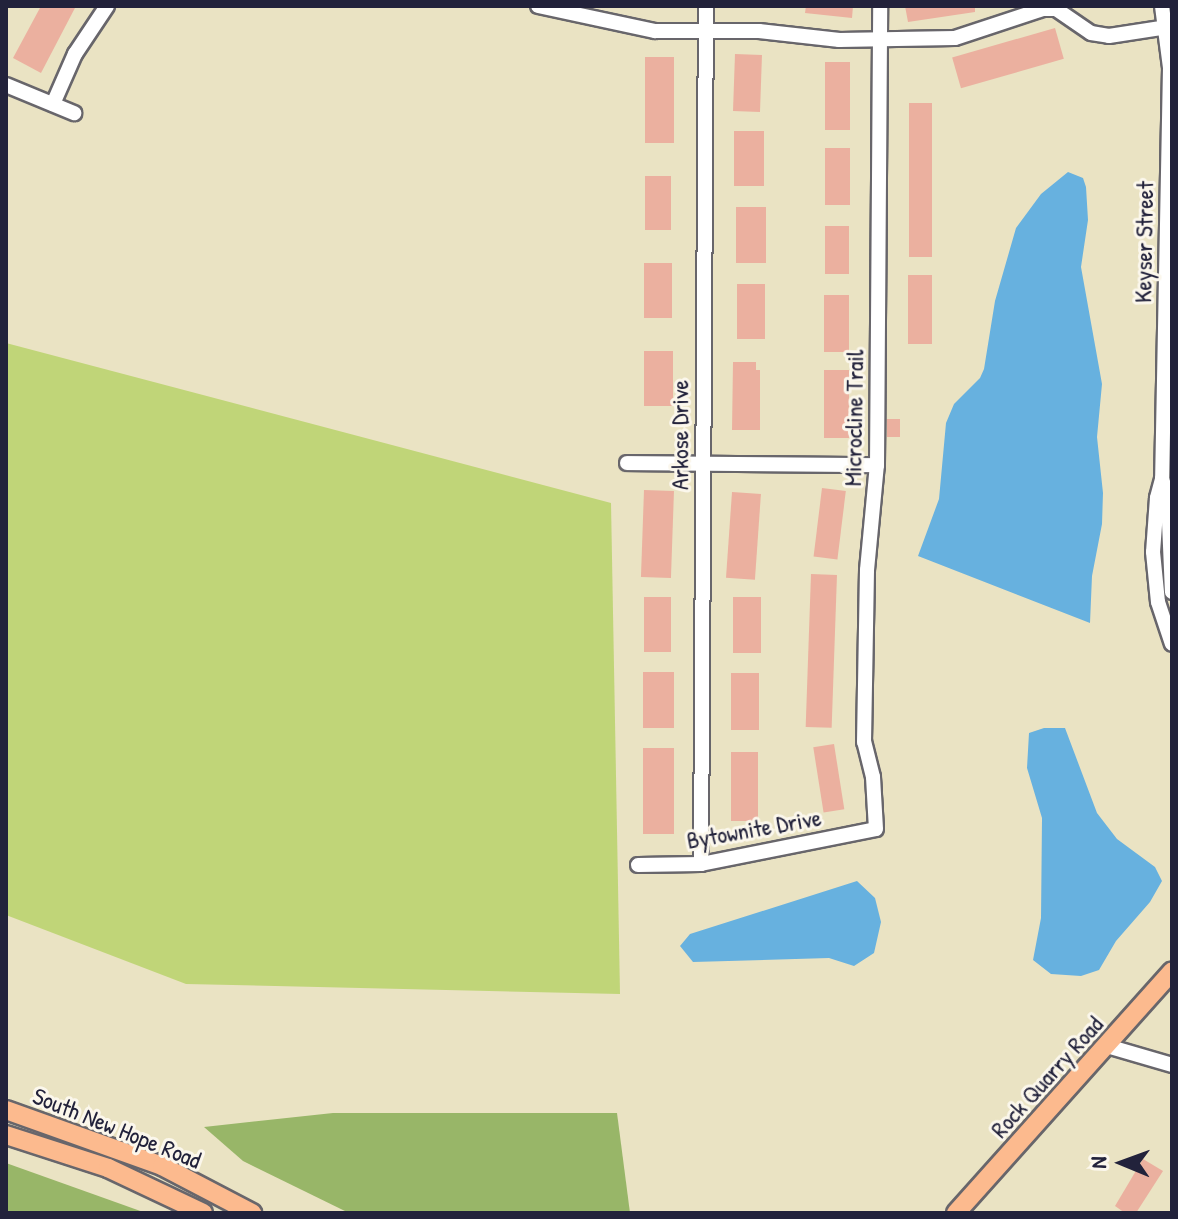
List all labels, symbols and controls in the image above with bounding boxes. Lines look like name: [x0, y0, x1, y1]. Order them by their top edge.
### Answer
street label: Keyser Street: [1129, 181, 1159, 303]
street label: Microcline Trail: [838, 350, 870, 486]
street label: Arkose Drive: [666, 380, 694, 490]
street label: Bytownite Drive: [684, 803, 824, 855]
street label: Rock Quarry Road: [985, 1010, 1109, 1144]
street label: South New Hope Road: [29, 1081, 205, 1175]
north arrow: [1082, 1123, 1162, 1203]
text: N: [1083, 1156, 1113, 1169]

